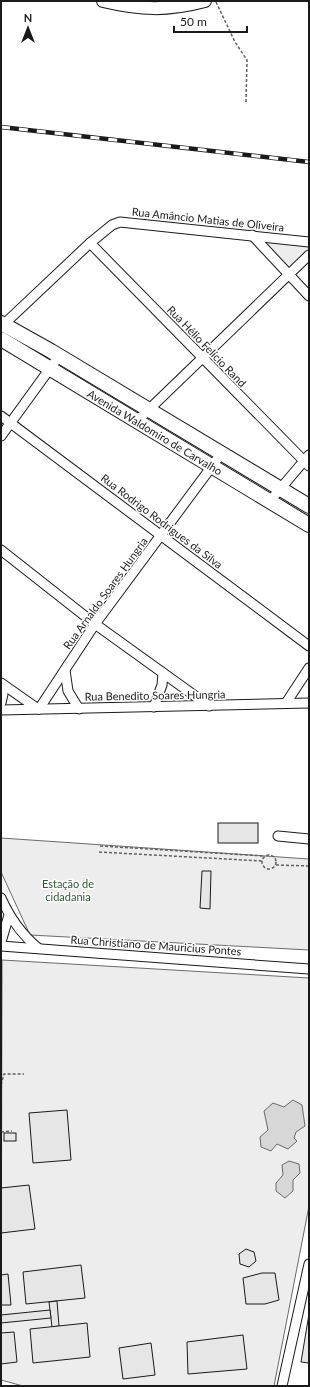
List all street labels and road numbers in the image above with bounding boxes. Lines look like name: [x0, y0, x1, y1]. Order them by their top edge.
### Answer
street label: Rua Amâncio Matias de Oliveira: [131, 205, 285, 233]
street label: Rua Hélio Felício Rand: [165, 303, 249, 389]
street label: Avenida Waldomiro de Carvalho: [85, 387, 225, 477]
street label: Rua Rodrigo Rodrigues da Silva: [99, 471, 225, 571]
street label: Rua Arnaldo Soares Hungria: [60, 535, 150, 651]
street label: Rua Benedito Soares Hungria: [84, 687, 226, 703]
street label: Rua Christiano de Mauricius Pontes: [70, 933, 242, 957]

